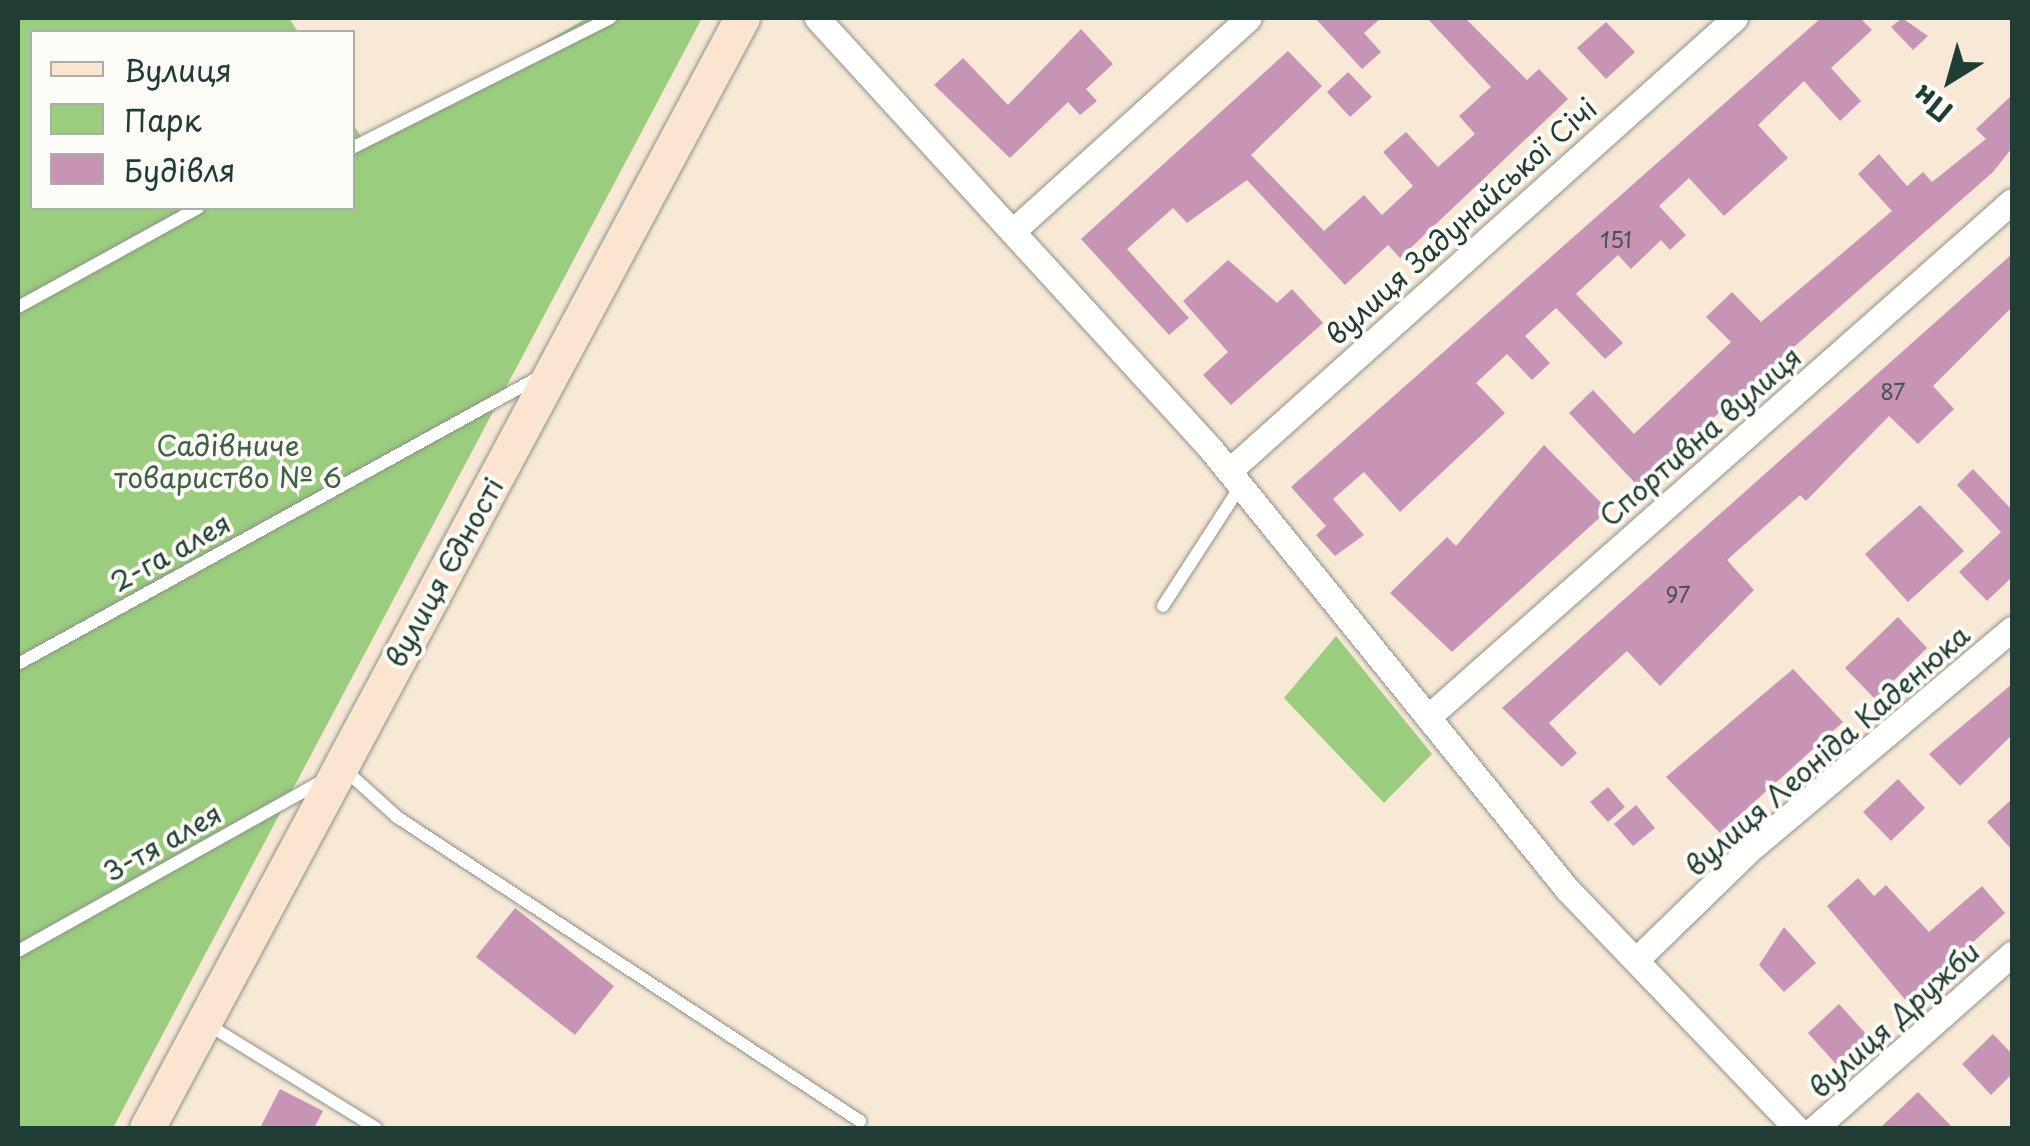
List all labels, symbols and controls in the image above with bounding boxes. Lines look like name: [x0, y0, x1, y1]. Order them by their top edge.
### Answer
legend: [30, 30, 355, 210]
north arrow: [1900, 30, 2000, 130]
text: Вулиця: [124, 47, 232, 92]
text: Пн: [1903, 75, 1961, 134]
street label: вулиця Задунайської Січі: [1319, 90, 1603, 352]
text: Парк: [124, 97, 201, 142]
text: Будівля: [124, 147, 236, 192]
house number: 151: [1600, 226, 1632, 252]
street label: Спортивна вулиця: [1592, 339, 1808, 533]
house number: 87: [1880, 378, 1906, 404]
park label: Садівниче товариство № 6: [114, 428, 342, 494]
street label: вулиця Єдності: [378, 471, 510, 673]
street label: 2-га алея: [103, 505, 237, 599]
house number: 97: [1666, 581, 1690, 607]
street label: вулиця Леоніда Каденюка: [1678, 617, 1976, 883]
street label: 3-тя алея: [97, 796, 227, 888]
street label: вулиця Дружби: [1802, 934, 1986, 1104]

